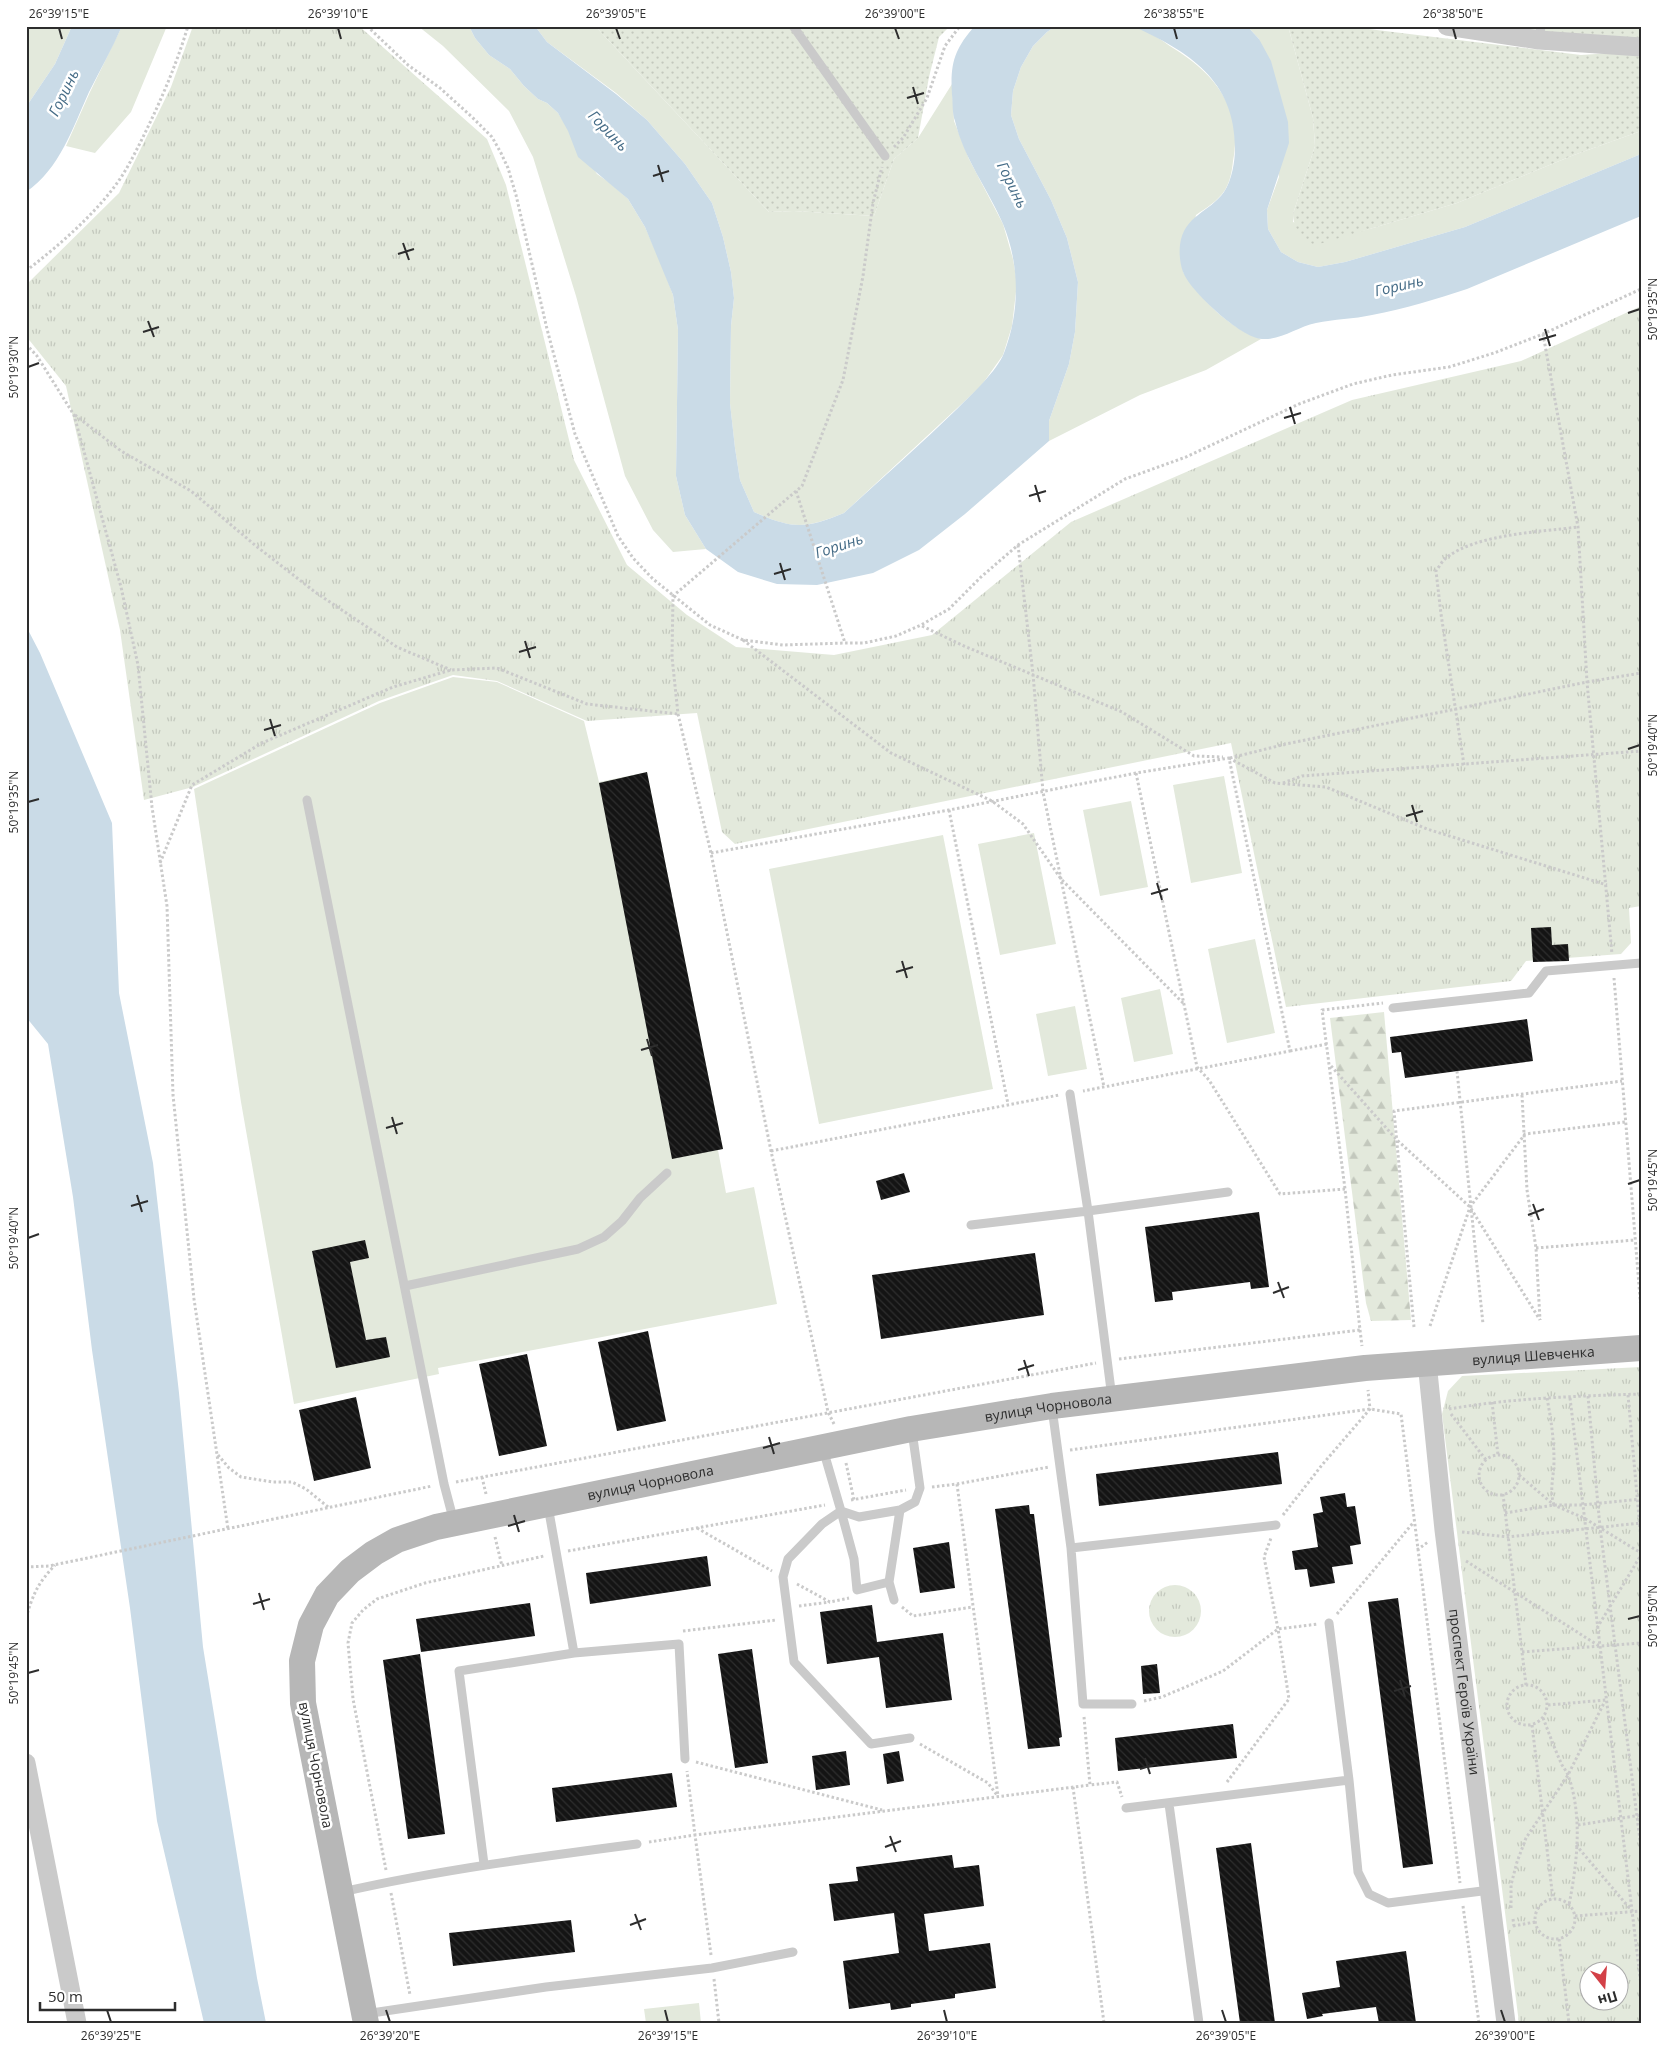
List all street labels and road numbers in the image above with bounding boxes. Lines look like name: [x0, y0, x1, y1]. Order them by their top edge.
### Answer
street label: вулиця Шевченка: [1471, 1341, 1595, 1369]
street label: вулиця Чорновола: [983, 1389, 1113, 1426]
street label: вулиця Чорновола: [586, 1460, 715, 1505]
street label: проспект Героїв України: [1445, 1608, 1485, 1776]
street label: вулиця Чорновола: [295, 1700, 338, 1830]

